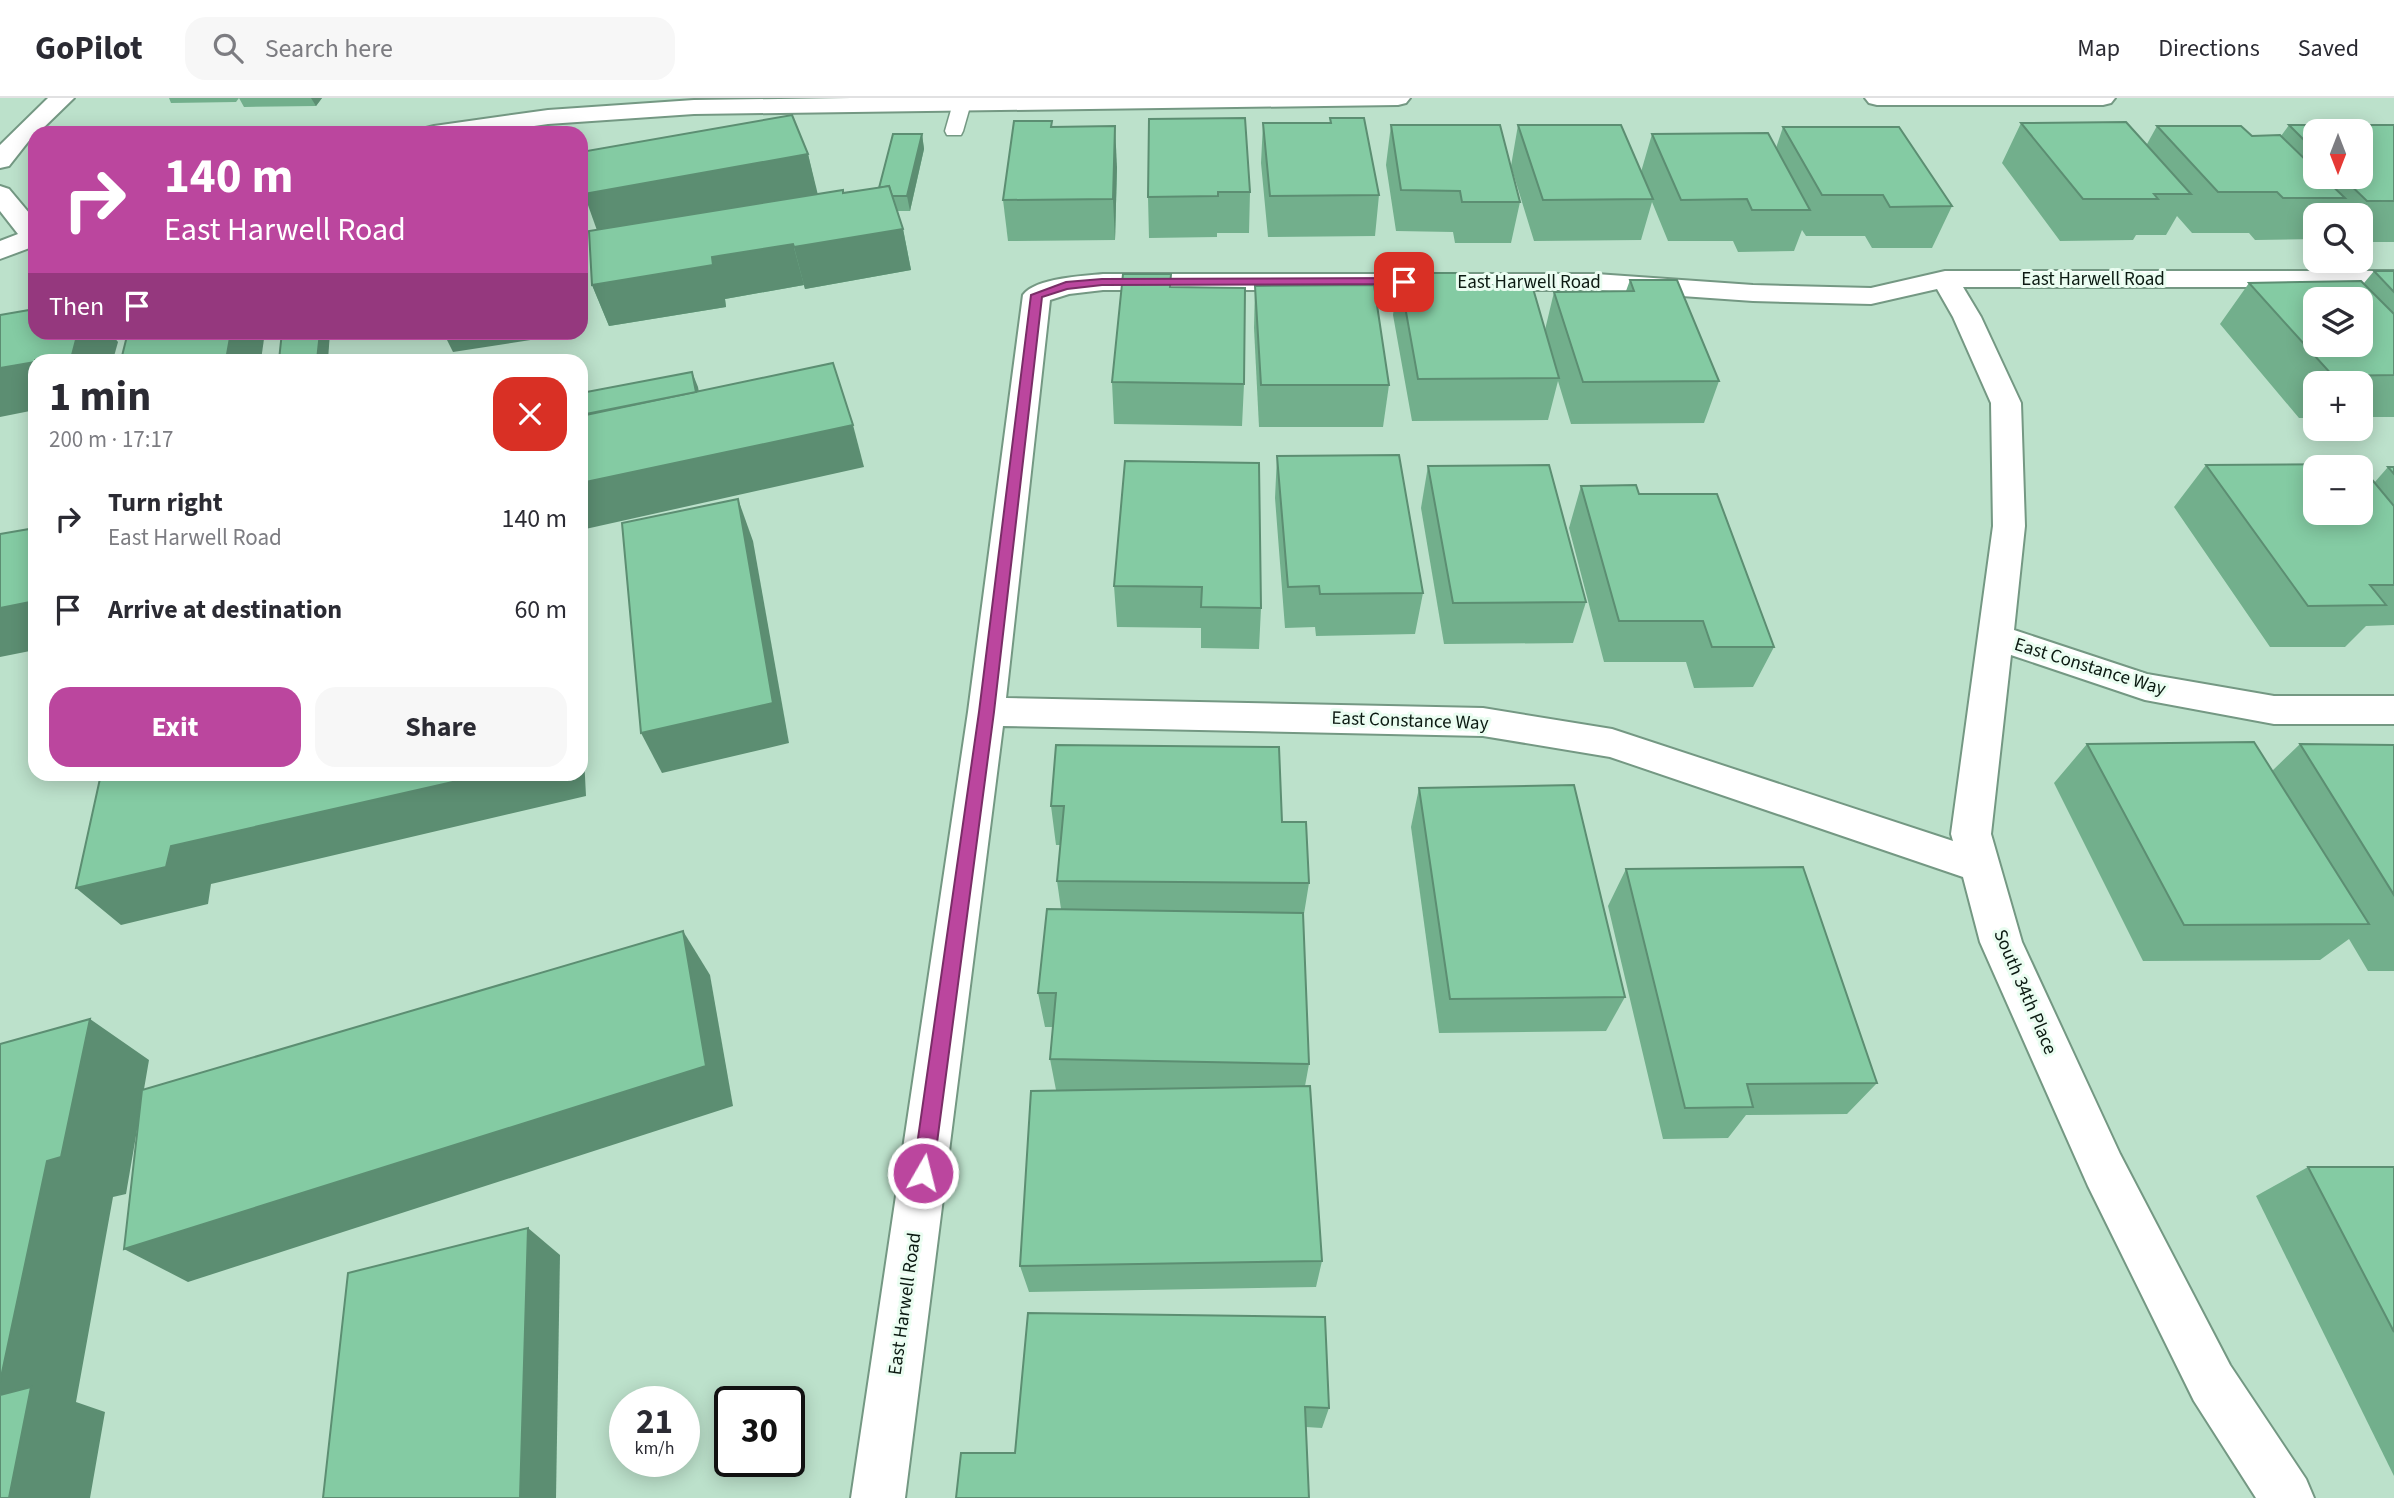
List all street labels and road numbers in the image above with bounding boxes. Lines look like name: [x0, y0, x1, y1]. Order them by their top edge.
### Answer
street label: East Harwell Road: [2021, 266, 2165, 293]
street label: East Harwell Road: [1457, 269, 1601, 296]
street label: East Constance Way: [2011, 631, 2169, 703]
street label: East Constance Way: [1331, 705, 1489, 737]
street label: South 34th Place: [1986, 925, 2064, 1059]
street label: East Harwell Road: [882, 1231, 928, 1377]

